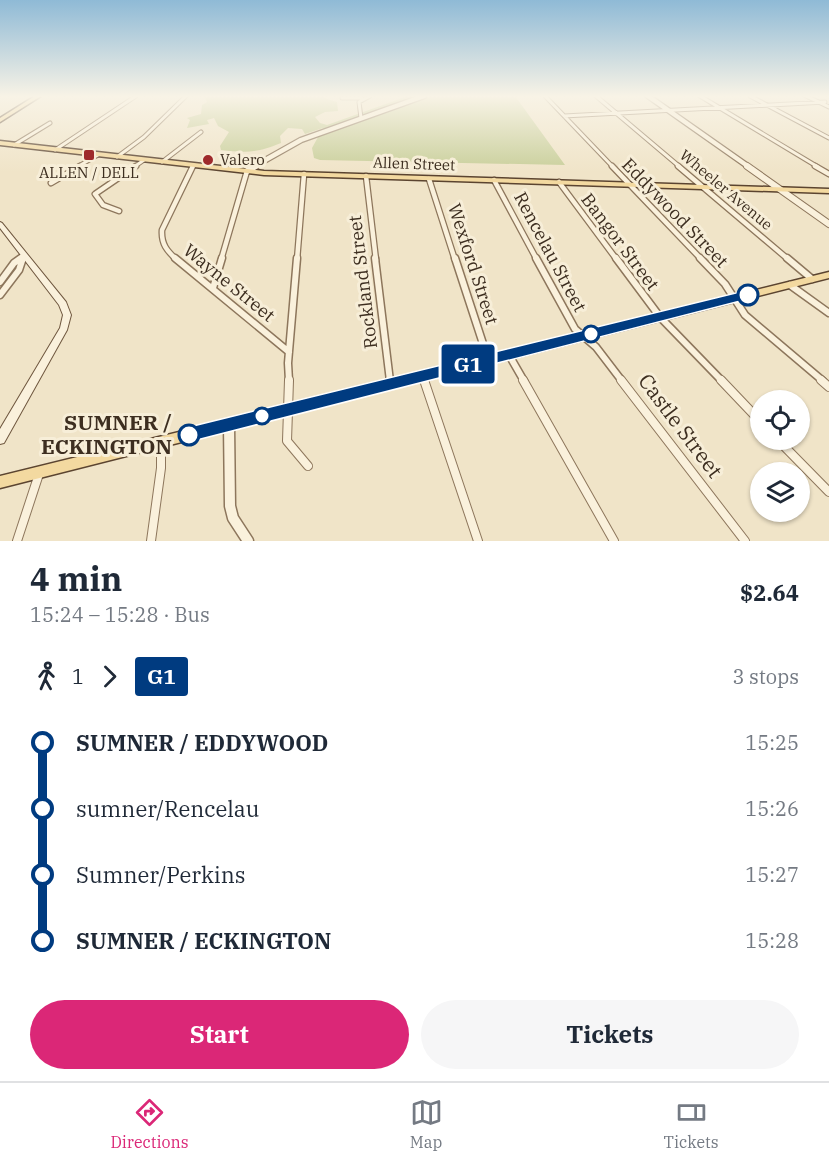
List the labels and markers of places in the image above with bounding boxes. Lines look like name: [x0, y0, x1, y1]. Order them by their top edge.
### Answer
marker: ALLEN / DELL: [82, 148, 96, 162]
place label: Valero: [220, 150, 265, 169]
marker: Valero: [201, 153, 215, 167]
place label: ALLEN / DELL: [39, 163, 139, 182]
unlabelled marker: [737, 284, 759, 306]
unlabelled marker: [582, 325, 600, 343]
unlabelled marker: [253, 407, 271, 425]
place label: SUMNER / ECKINGTON: [41, 408, 172, 460]
marker: SUMNER / ECKINGTON: [178, 424, 200, 446]

